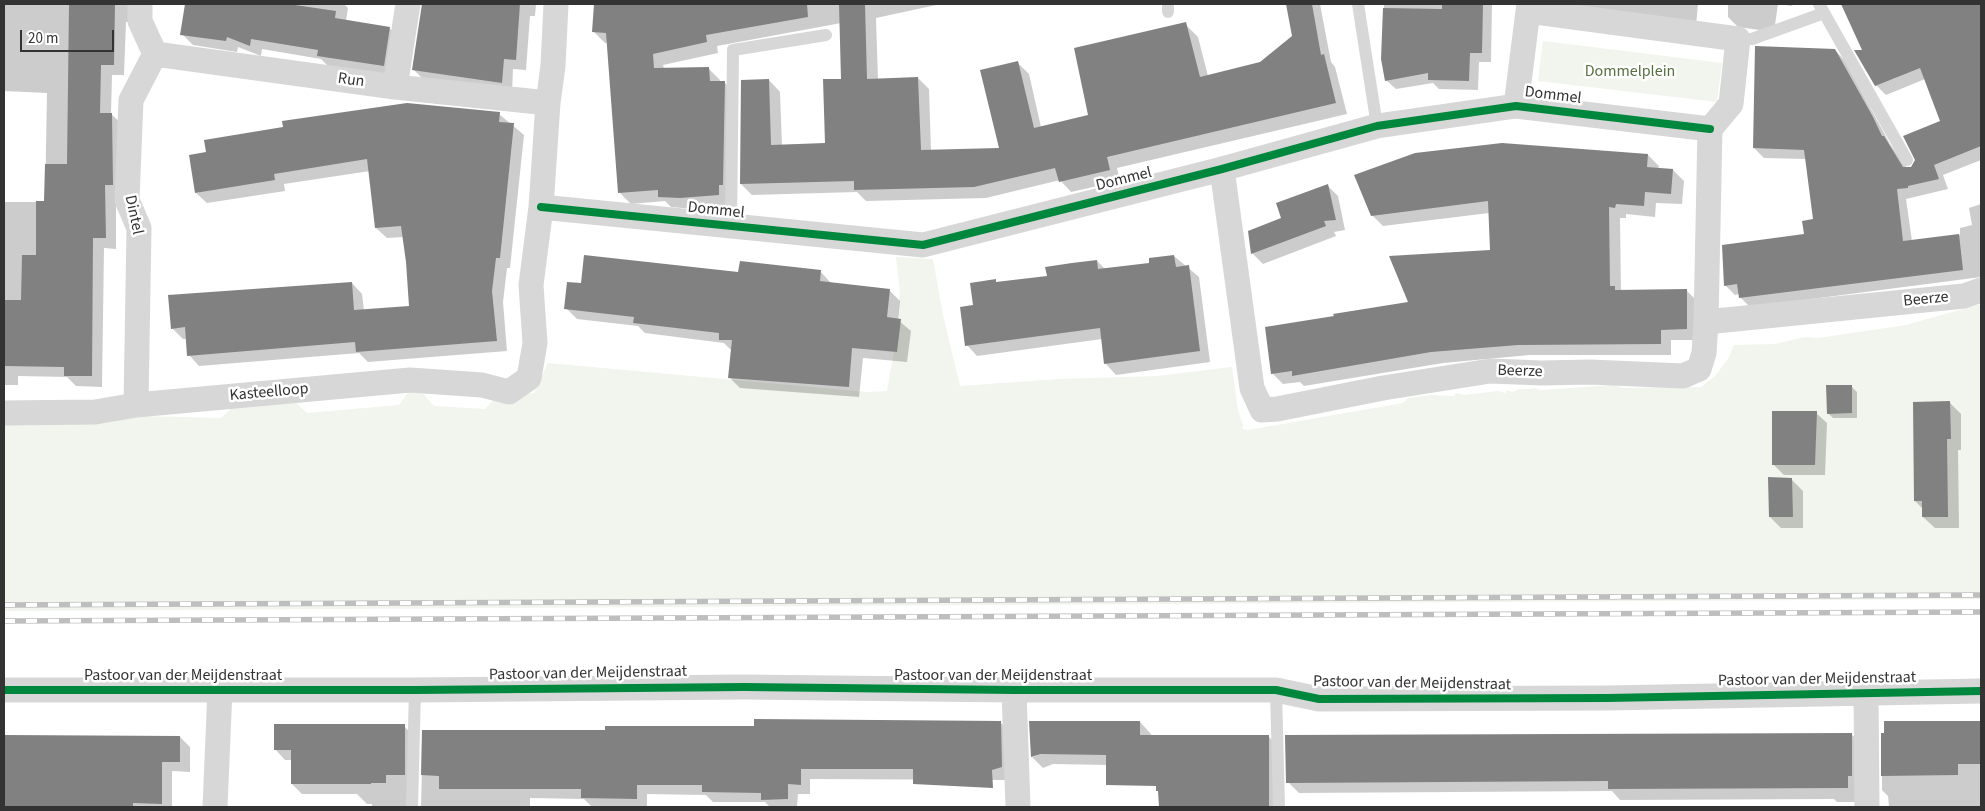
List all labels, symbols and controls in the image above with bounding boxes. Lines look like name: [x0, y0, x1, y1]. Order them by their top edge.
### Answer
scale bar: [22, 20, 116, 52]
text: 20 m: [28, 28, 58, 49]
park label: Dommelplein: [1585, 62, 1675, 82]
street label: Run: [337, 70, 365, 92]
street label: Dommel: [1524, 83, 1582, 109]
street label: Dommel: [1094, 164, 1154, 196]
street label: Dintel: [119, 194, 147, 236]
street label: Dommel: [687, 198, 745, 224]
street label: Beerze: [1902, 288, 1950, 312]
street label: Beerze: [1497, 362, 1543, 382]
street label: Kasteelloop: [229, 380, 309, 406]
street label: Pastoor van der Meijdenstraat: [489, 663, 687, 685]
street label: Pastoor van der Meijdenstraat: [84, 666, 282, 686]
street label: Pastoor van der Meijdenstraat: [894, 666, 1092, 686]
street label: Pastoor van der Meijdenstraat: [1718, 669, 1916, 691]
street label: Pastoor van der Meijdenstraat: [1313, 673, 1511, 695]

